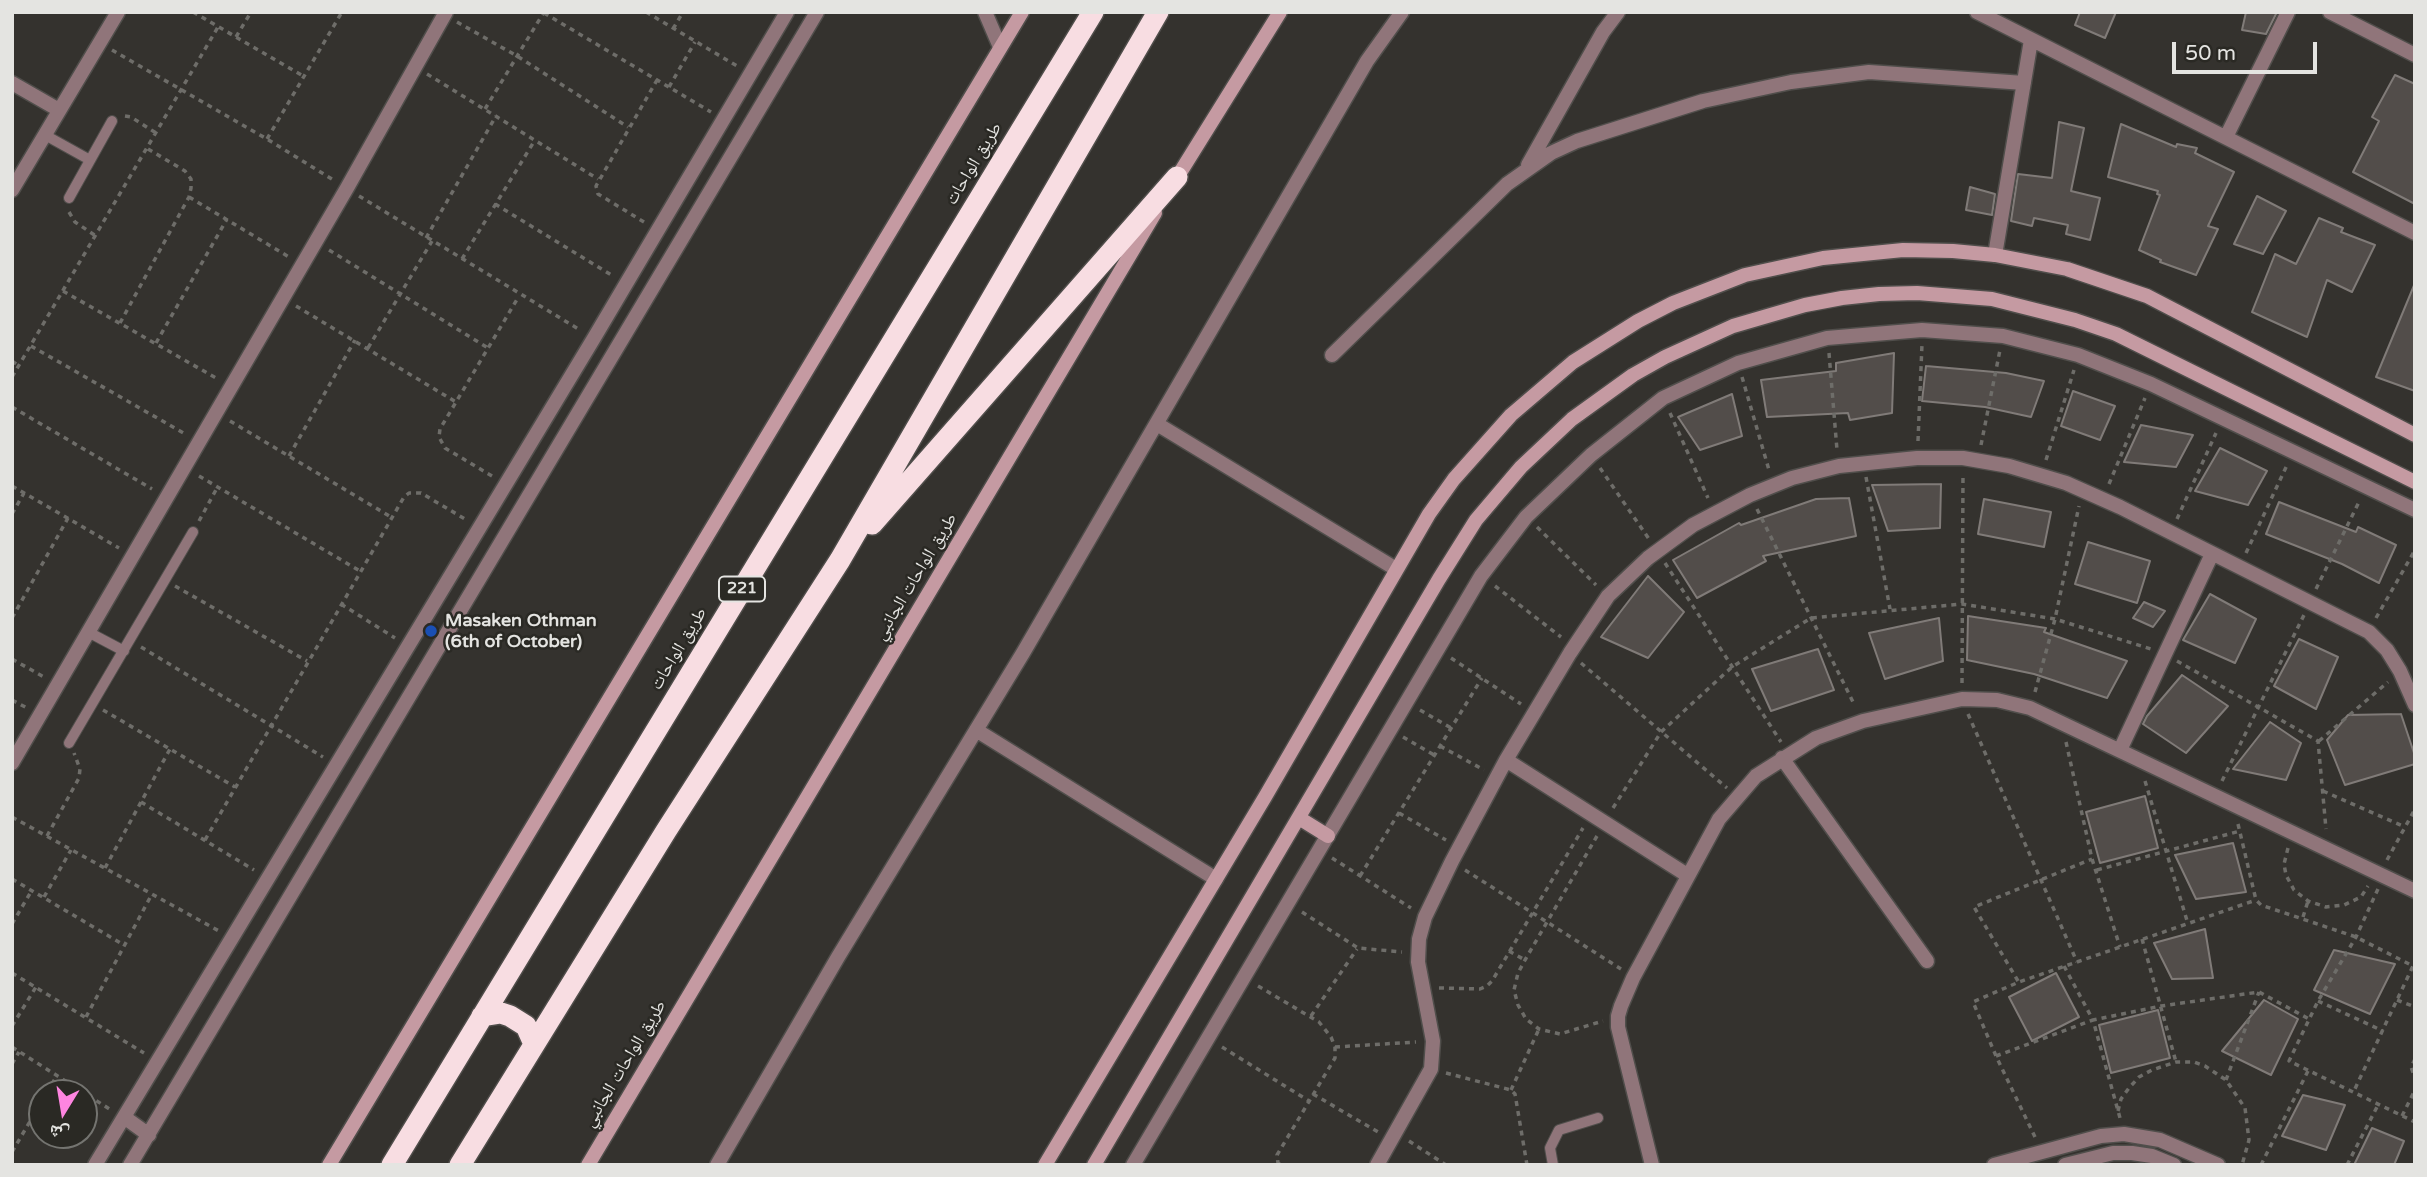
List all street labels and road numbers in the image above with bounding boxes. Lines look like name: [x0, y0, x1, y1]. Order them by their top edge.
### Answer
street label: طريق الواحات: [941, 119, 1007, 209]
street label: طريق الواحات الجانبي: [870, 510, 962, 644]
road number: 221: [719, 576, 765, 602]
street label: طريق الواحات: [646, 604, 712, 694]
street label: طريق الواحات الجانبي: [579, 997, 671, 1131]

